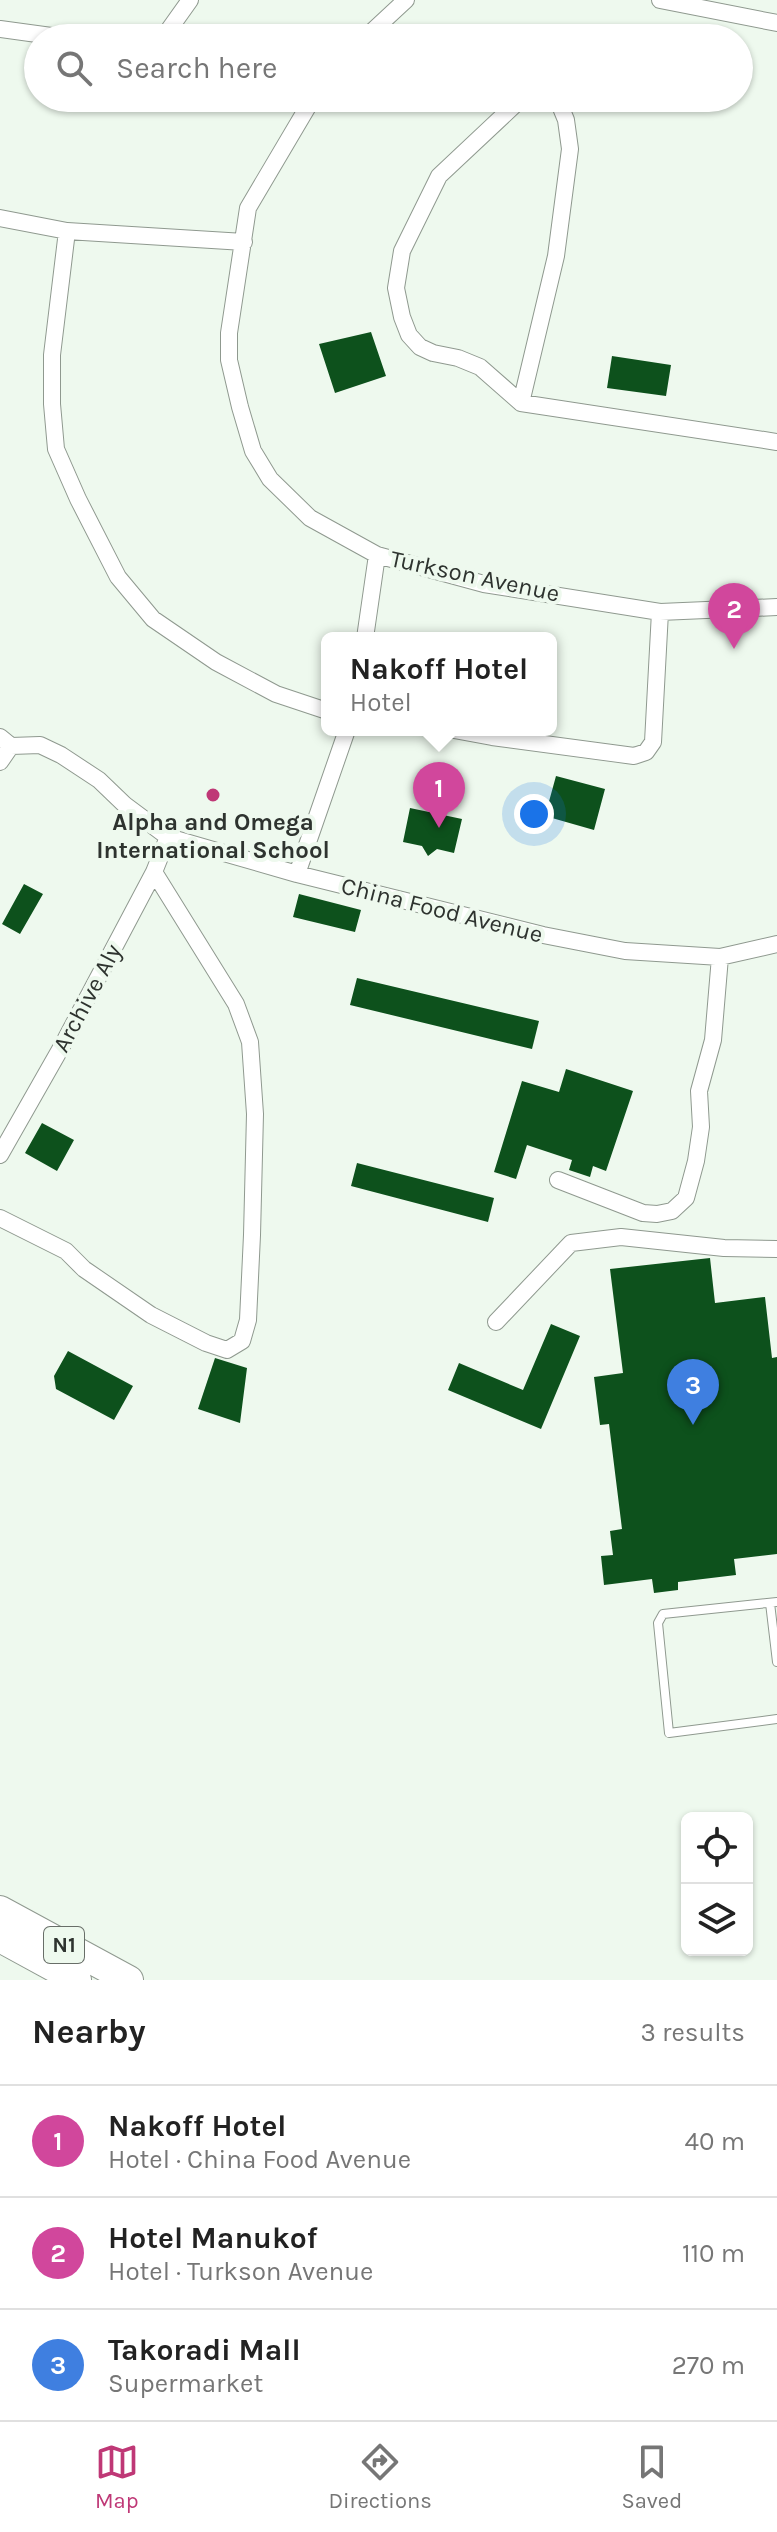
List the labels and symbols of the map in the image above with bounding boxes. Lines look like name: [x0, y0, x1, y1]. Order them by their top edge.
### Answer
street label: Turkson Avenue: [388, 544, 562, 608]
pin: 2: [708, 583, 760, 649]
pin: 1: [413, 762, 465, 828]
marker: Alpha and Omega International School: [204, 786, 222, 804]
your location: [514, 794, 554, 834]
place label: Alpha and Omega International School: [96, 808, 330, 864]
street label: China Food Avenue: [338, 871, 546, 949]
street label: Archive Aly: [47, 939, 127, 1057]
pin: 3: [667, 1359, 719, 1425]
road number: N1: [44, 1927, 84, 1963]

